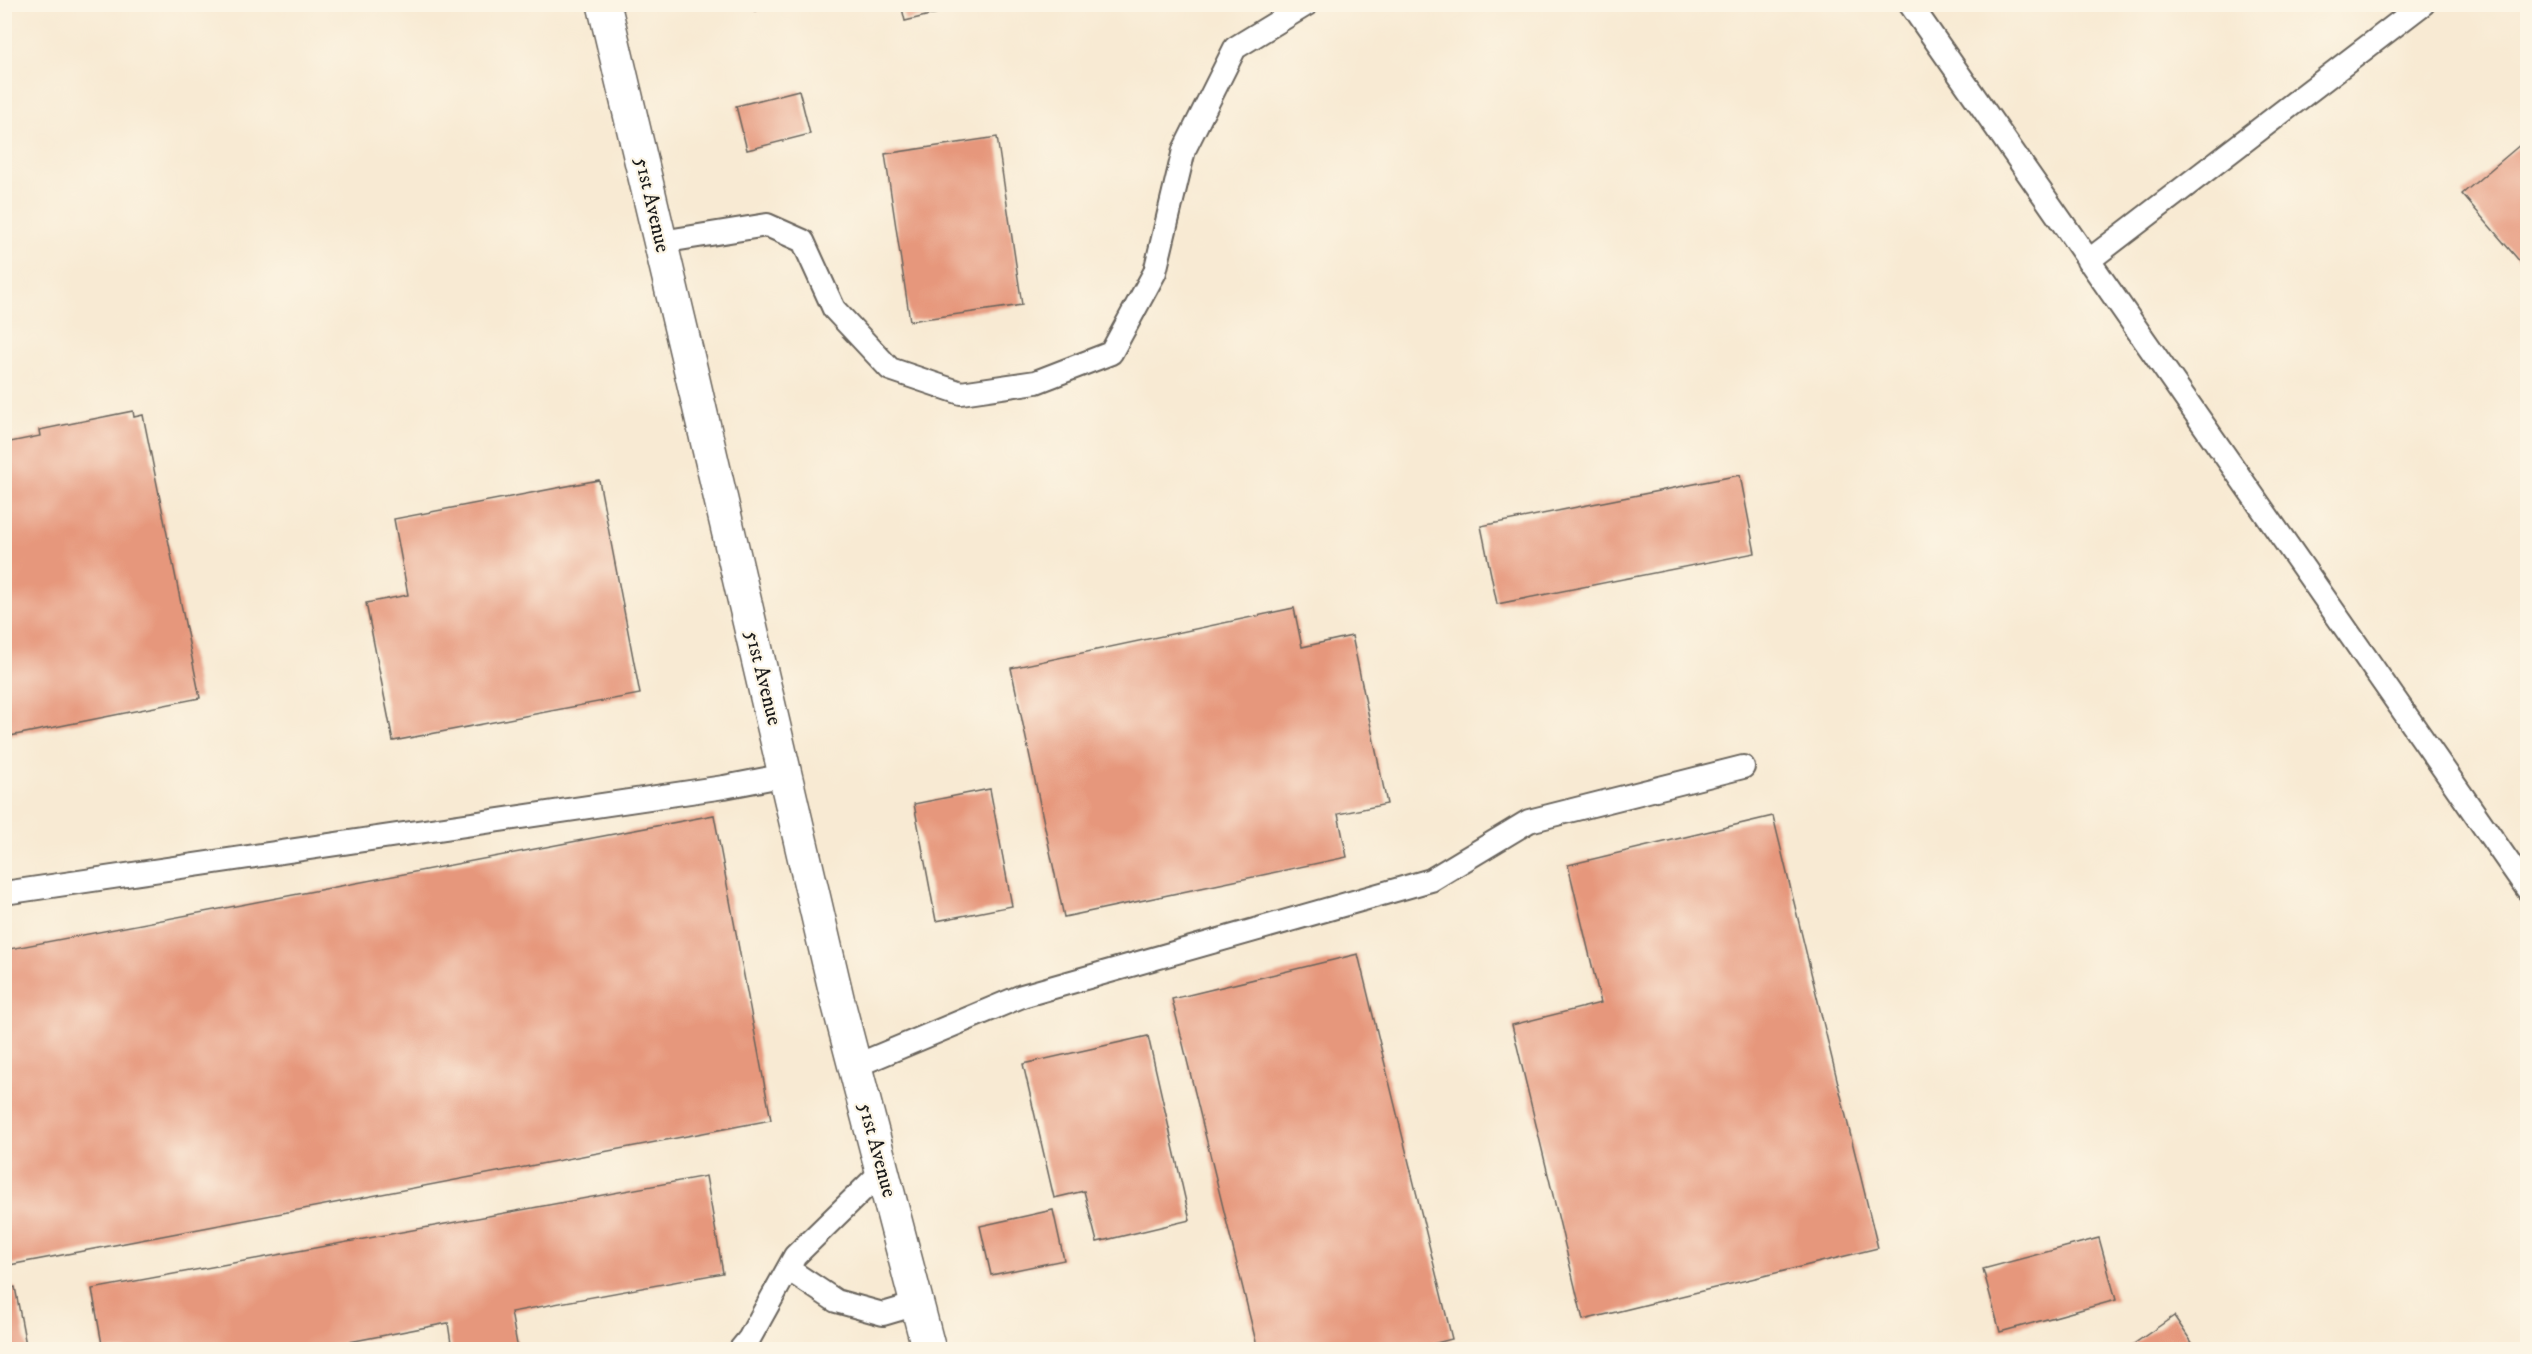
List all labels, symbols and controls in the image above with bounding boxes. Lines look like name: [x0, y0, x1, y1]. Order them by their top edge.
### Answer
street label: 51st Avenue: [628, 155, 676, 255]
street label: 51st Avenue: [739, 628, 787, 728]
street label: 51st Avenue: [852, 1100, 902, 1200]

